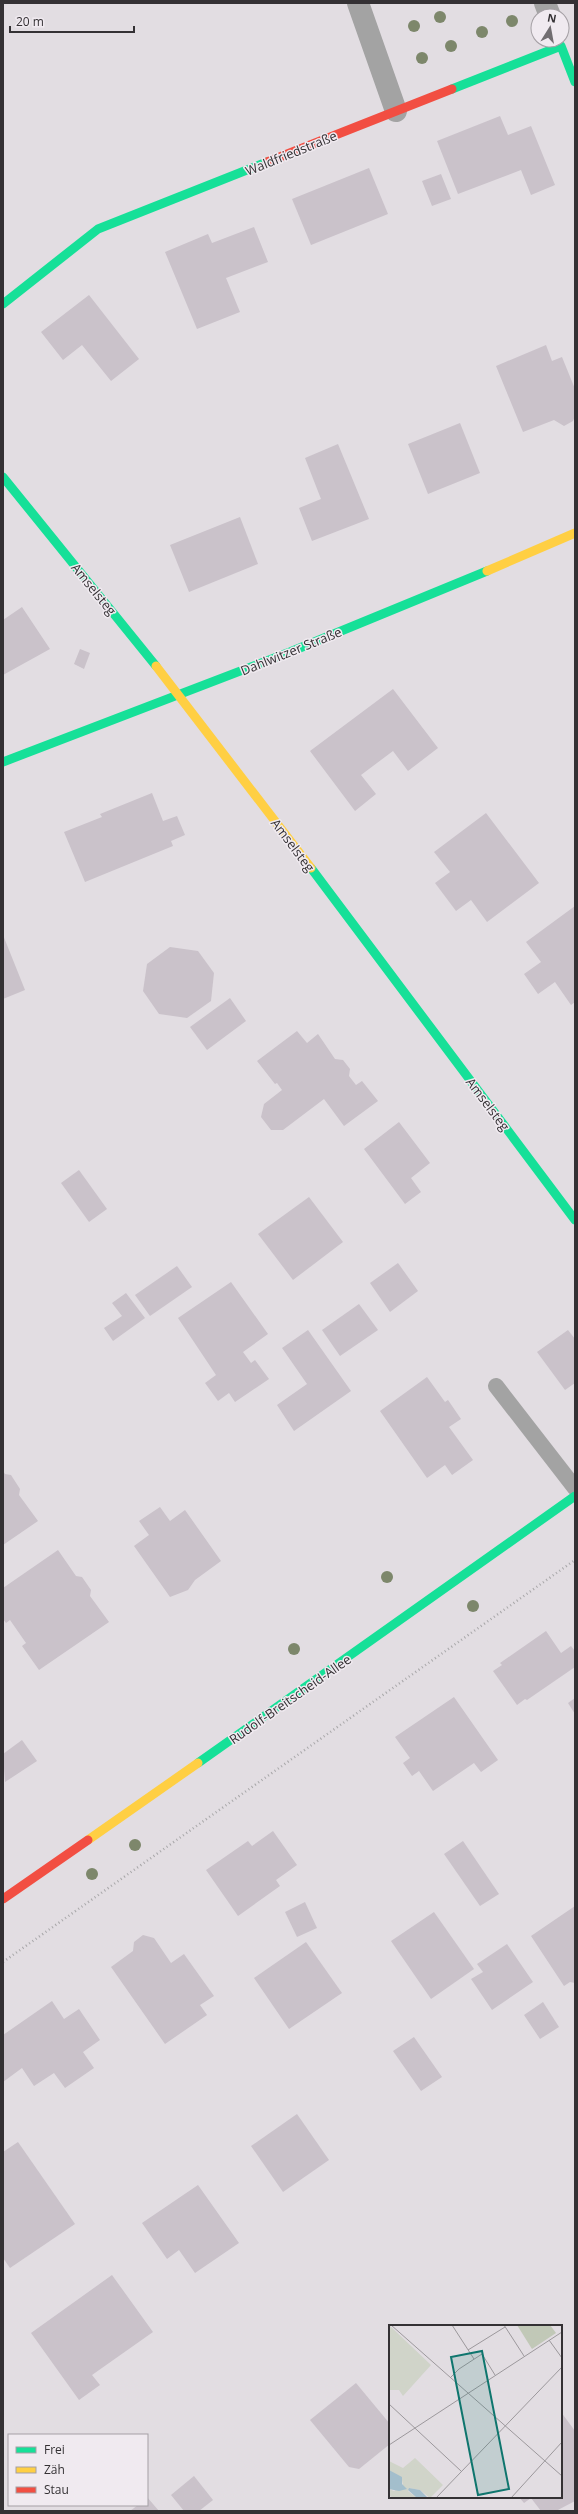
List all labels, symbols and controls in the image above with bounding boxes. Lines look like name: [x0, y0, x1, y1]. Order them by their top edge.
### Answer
scale bar: [10, 8, 134, 34]
north arrow: [530, 8, 570, 48]
text: N: [546, 9, 558, 26]
text: 20 m: [16, 13, 44, 30]
street label: Waldfriedstraße: [242, 126, 340, 180]
street label: Amselsteg: [67, 559, 121, 619]
street label: Dahlwitzer Straße: [238, 622, 344, 680]
street label: Amselsteg: [267, 815, 319, 875]
street label: Amselsteg: [462, 1074, 514, 1134]
street label: Rudolf-Breitscheid-Allee: [225, 1650, 355, 1748]
inset map: [389, 2325, 562, 2498]
legend: [8, 2434, 148, 2506]
text: Frei: [44, 2441, 65, 2458]
text: Zäh: [44, 2461, 65, 2478]
text: Stau: [44, 2481, 69, 2498]

